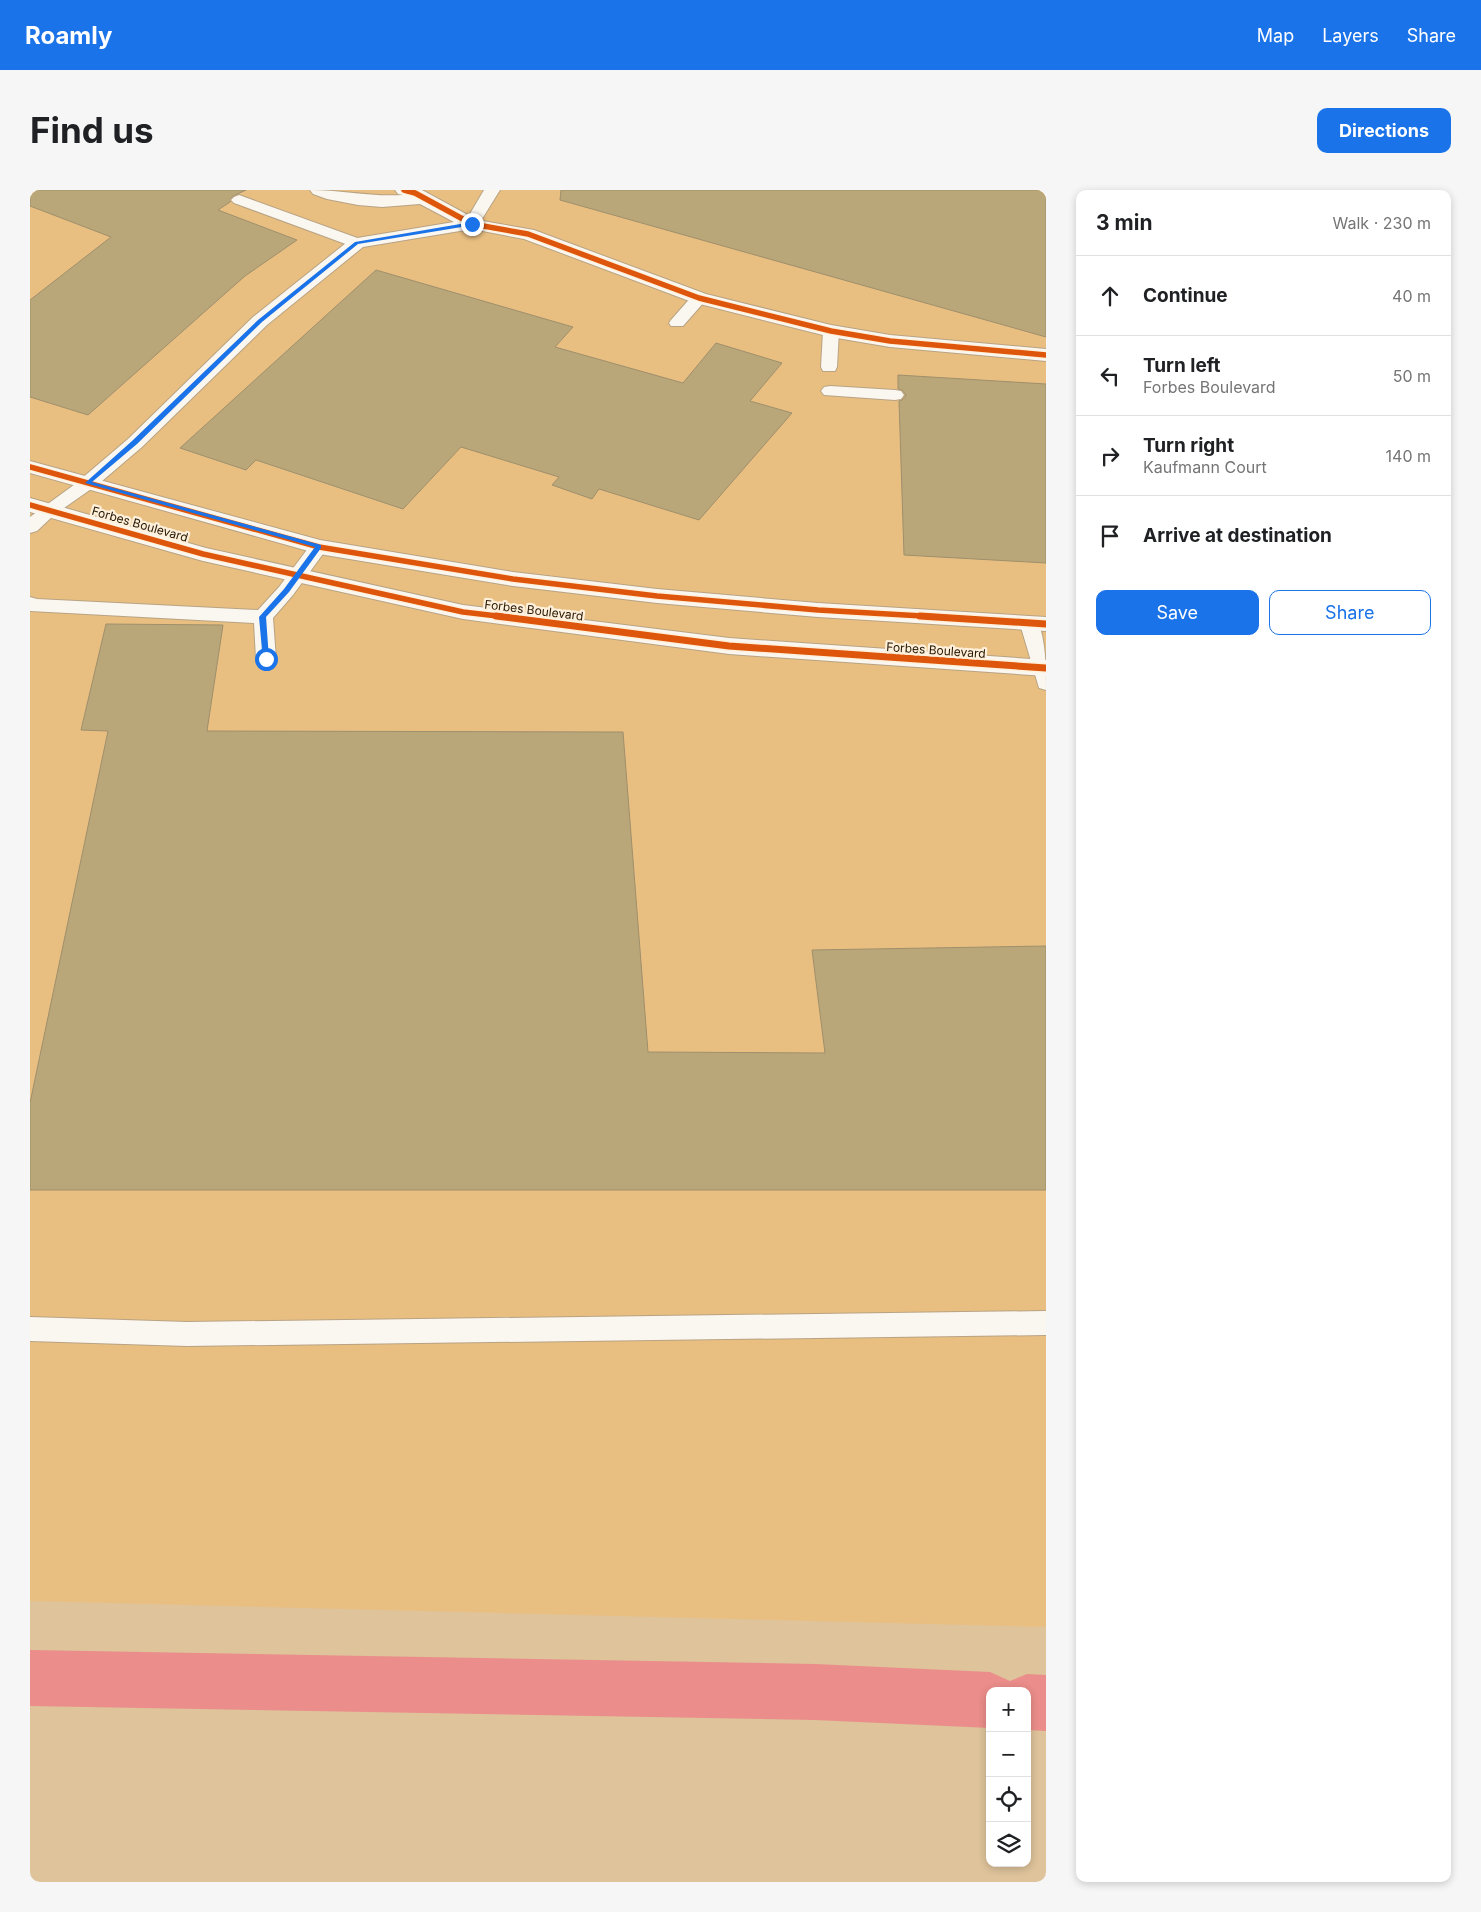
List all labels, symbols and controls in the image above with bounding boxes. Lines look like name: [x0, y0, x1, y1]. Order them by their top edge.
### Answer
text: Roamly: [25, 21, 112, 50]
text: Map: [1257, 25, 1294, 46]
text: Layers: [1322, 25, 1379, 46]
text: Share: [1407, 25, 1456, 46]
button: Directions: [1317, 108, 1451, 153]
text: Find us: [30, 109, 154, 151]
text: 3 min: [1096, 210, 1152, 235]
route end: [461, 213, 484, 236]
text: Walk · 230 m: [1333, 213, 1431, 233]
icon: ahead: [1096, 282, 1124, 310]
text: Continue: [1143, 284, 1228, 307]
text: 40 m: [1392, 286, 1431, 306]
text: Turn left: [1143, 354, 1221, 377]
icon: left: [1096, 362, 1124, 390]
text: 50 m: [1393, 366, 1431, 386]
text: Forbes Boulevard: [1143, 377, 1276, 397]
text: Turn right: [1143, 434, 1234, 457]
icon: right: [1096, 442, 1124, 470]
text: 140 m: [1386, 446, 1431, 466]
text: Kaufmann Court: [1143, 457, 1267, 477]
street label: Forbes Boulevard: [90, 503, 190, 545]
icon: arrive: [1096, 522, 1124, 550]
text: Arrive at destination: [1143, 524, 1332, 547]
button: Save: [1096, 590, 1259, 635]
button: Share: [1269, 590, 1431, 635]
street label: Forbes Boulevard: [484, 596, 584, 624]
street label: Forbes Boulevard: [886, 639, 986, 661]
route start: [255, 648, 278, 671]
map controls: [986, 1687, 1031, 1867]
button: +: [986, 1687, 1031, 1732]
button: −: [986, 1732, 1031, 1777]
button: locate: [986, 1777, 1031, 1822]
button: layers: [986, 1822, 1031, 1867]

